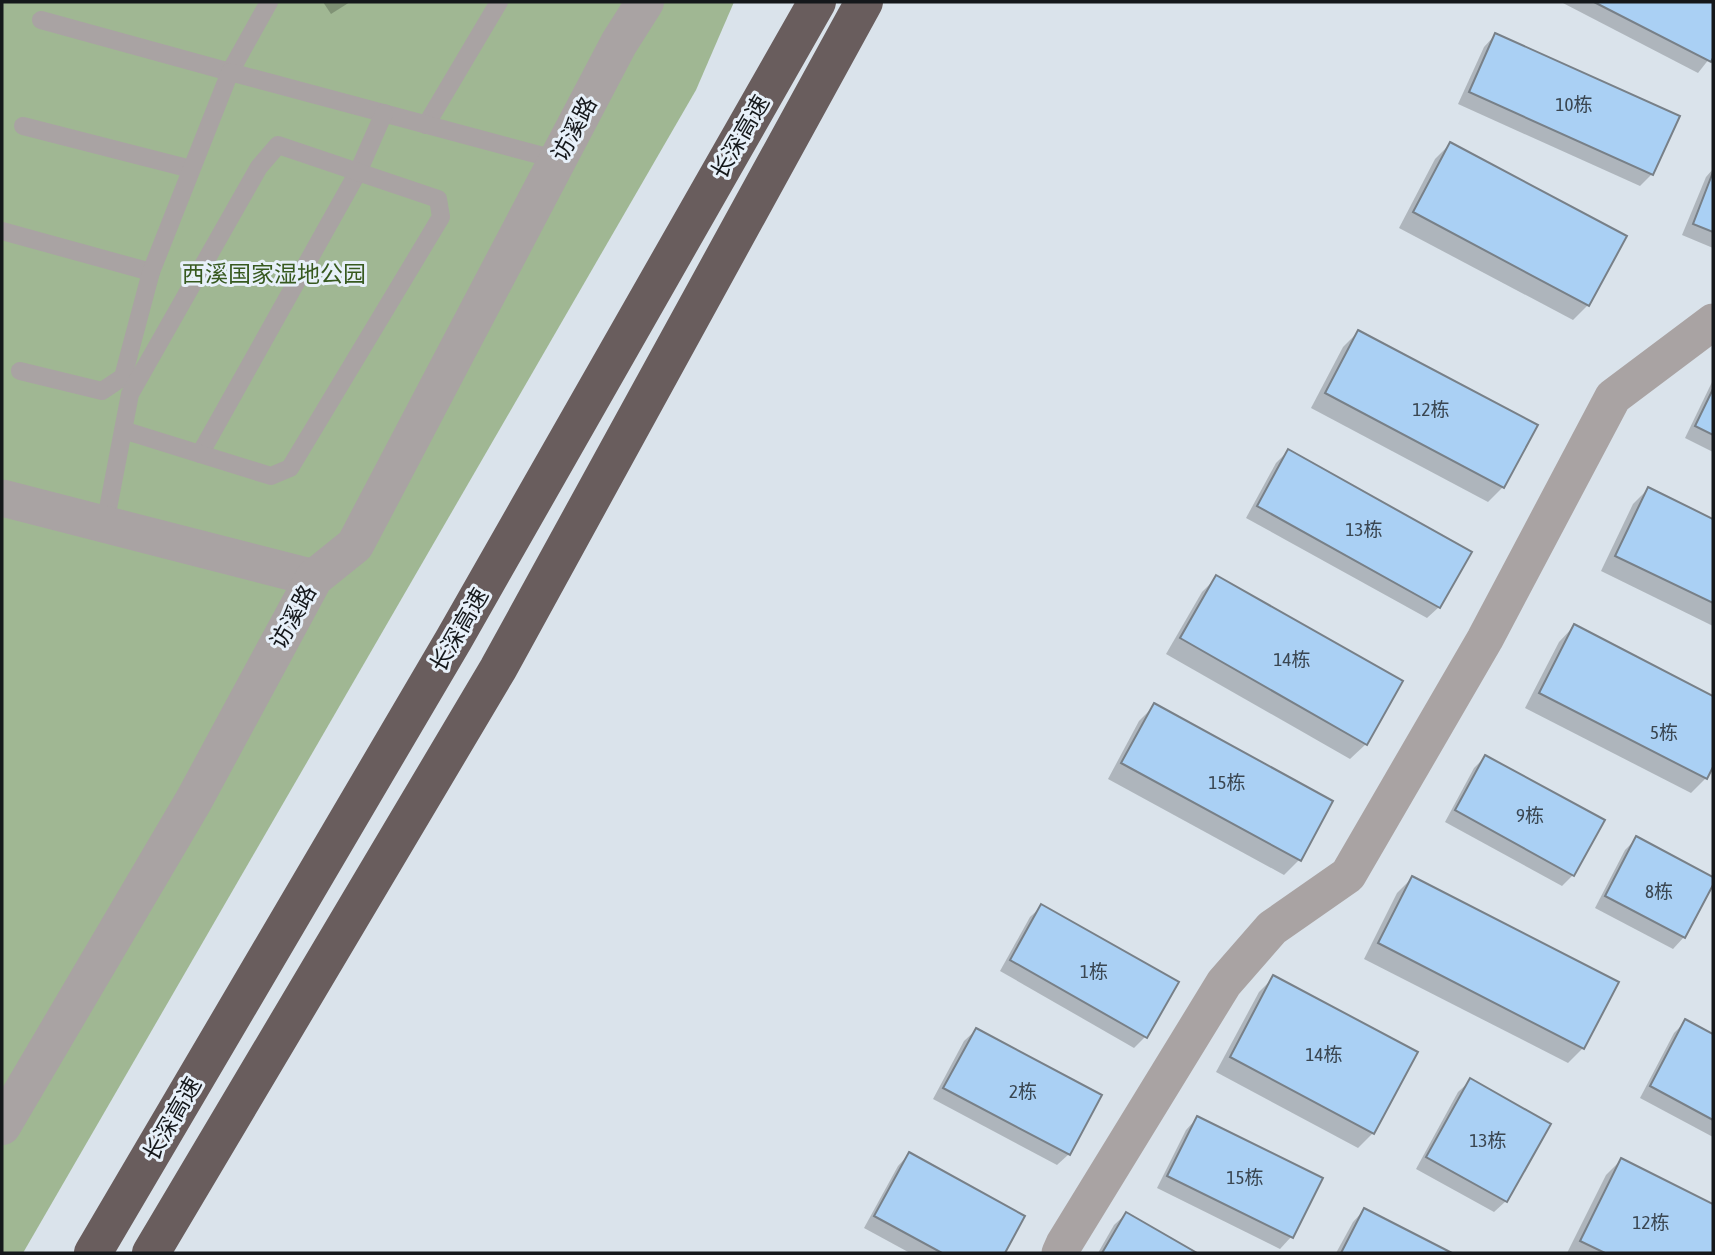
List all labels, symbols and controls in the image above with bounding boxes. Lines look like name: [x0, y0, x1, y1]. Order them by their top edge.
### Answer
street label: 长深高速: [706, 91, 774, 183]
street label: 访溪路: [546, 92, 602, 166]
house number: 10栋: [1556, 93, 1592, 115]
park label: 西溪国家湿地公园: [182, 261, 366, 287]
house number: 12栋: [1413, 398, 1449, 420]
house number: 13栋: [1346, 518, 1382, 540]
street label: 访溪路: [265, 581, 321, 653]
street label: 长深高速: [425, 584, 493, 676]
house number: 14栋: [1274, 648, 1310, 670]
house number: 5栋: [1650, 721, 1678, 743]
house number: 15栋: [1209, 771, 1245, 793]
house number: 9栋: [1516, 804, 1544, 826]
house number: 8栋: [1645, 880, 1673, 902]
house number: 1栋: [1080, 960, 1108, 982]
house number: 14栋: [1306, 1043, 1342, 1065]
street label: 长深高速: [138, 1073, 206, 1165]
house number: 2栋: [1009, 1080, 1037, 1102]
house number: 13栋: [1470, 1129, 1506, 1151]
house number: 15栋: [1227, 1166, 1263, 1188]
house number: 12栋: [1633, 1211, 1669, 1233]

